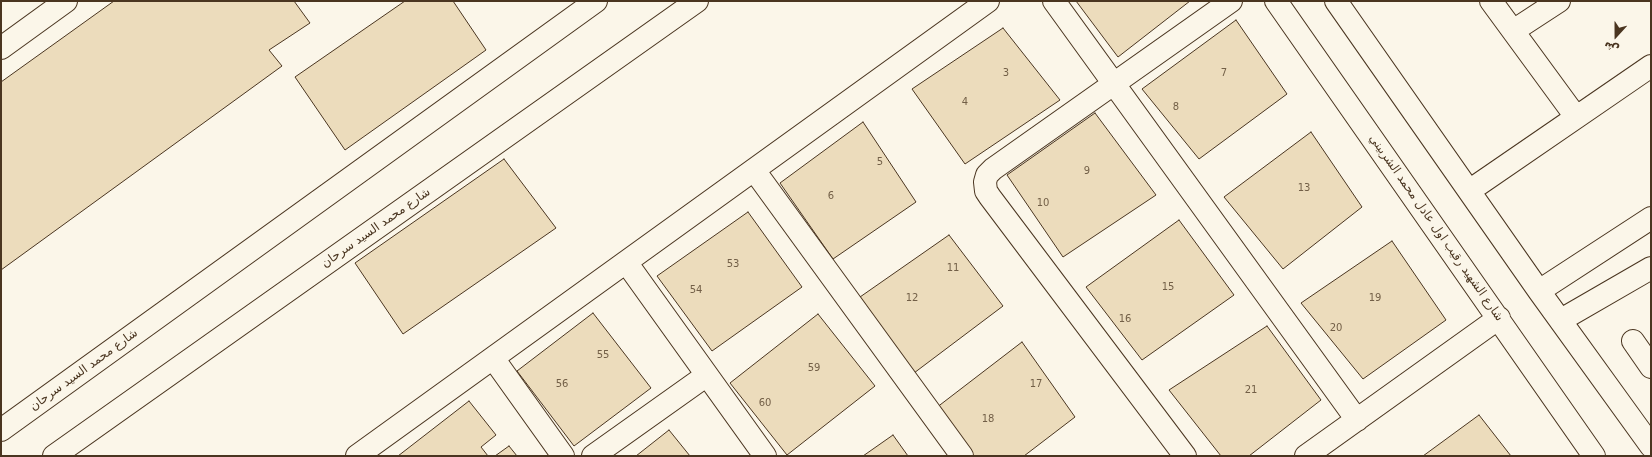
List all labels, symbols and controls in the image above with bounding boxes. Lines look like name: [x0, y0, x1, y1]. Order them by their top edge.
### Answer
north arrow: [1596, 16, 1636, 56]
text: ش: [1602, 39, 1621, 56]
house number: 3: [1003, 67, 1009, 79]
house number: 7: [1221, 67, 1227, 79]
house number: 4: [962, 96, 968, 108]
house number: 8: [1173, 101, 1179, 113]
street label: شارع الشهيد رقيب اول عادل محمد الشربيني: [1366, 132, 1506, 324]
house number: 5: [877, 156, 883, 168]
house number: 9: [1084, 165, 1090, 177]
house number: 13: [1298, 182, 1310, 194]
street label: شارع محمد السيد سرحان: [319, 185, 433, 271]
house number: 6: [828, 190, 834, 202]
house number: 10: [1037, 197, 1049, 209]
house number: 53: [727, 258, 739, 270]
house number: 11: [947, 262, 959, 274]
house number: 15: [1162, 281, 1174, 293]
house number: 54: [690, 284, 702, 296]
house number: 12: [906, 292, 918, 304]
house number: 19: [1369, 292, 1381, 304]
house number: 16: [1119, 313, 1131, 325]
house number: 20: [1330, 322, 1342, 334]
street label: شارع محمد السيد سرحان: [27, 326, 141, 414]
house number: 55: [597, 349, 609, 361]
house number: 59: [808, 362, 820, 374]
house number: 56: [556, 378, 568, 390]
house number: 17: [1030, 378, 1042, 390]
house number: 21: [1245, 384, 1257, 396]
house number: 60: [759, 397, 771, 409]
house number: 18: [982, 413, 994, 425]

